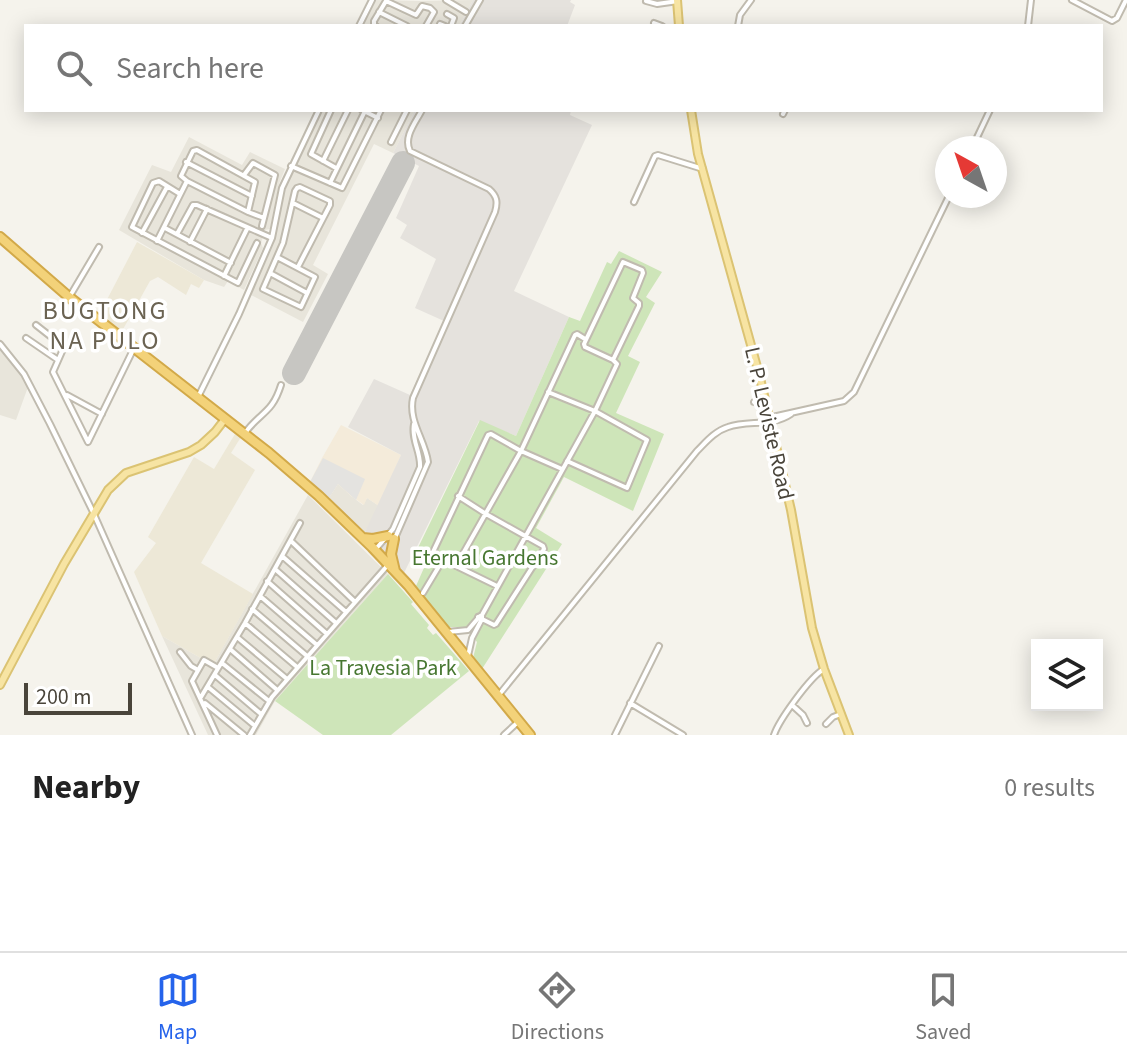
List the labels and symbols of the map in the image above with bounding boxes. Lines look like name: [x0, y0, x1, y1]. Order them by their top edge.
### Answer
north arrow: [935, 136, 1007, 208]
district label: BUGTONG NA PULO: [42, 292, 168, 359]
street label: L. P. Leviste Road: [736, 344, 802, 503]
park label: Eternal Gardens: [412, 542, 558, 574]
park label: La Travesia Park: [309, 652, 457, 684]
scale bar: [24, 679, 132, 715]

